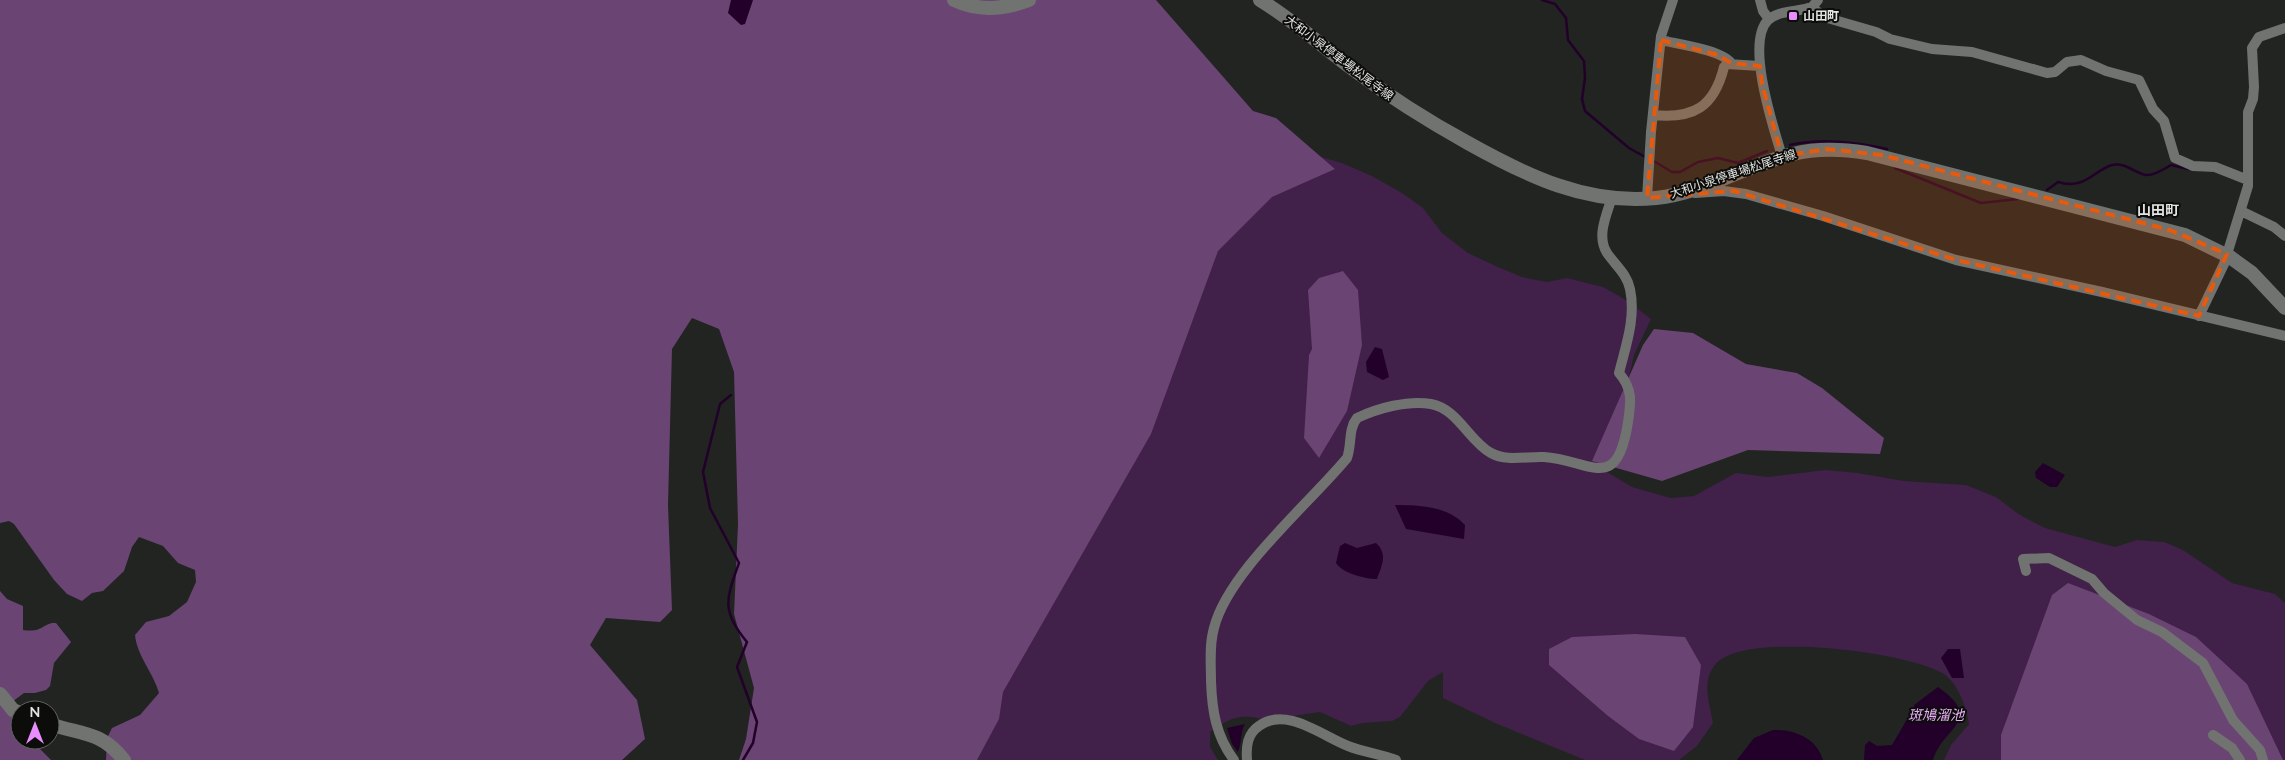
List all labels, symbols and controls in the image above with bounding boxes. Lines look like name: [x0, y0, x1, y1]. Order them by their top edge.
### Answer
place label: 山田町: [1803, 8, 1839, 23]
marker: 山田町: [1787, 10, 1799, 22]
street label: 大和小泉停車場松尾寺線: [1282, 12, 1397, 103]
street label: 大和小泉停車場松尾寺線: [1668, 146, 1798, 201]
district label: 山田町: [2137, 201, 2179, 218]
north arrow: [10, 700, 60, 750]
text: N: [30, 703, 40, 720]
water label: 斑鳩溜池: [1908, 706, 1966, 723]

